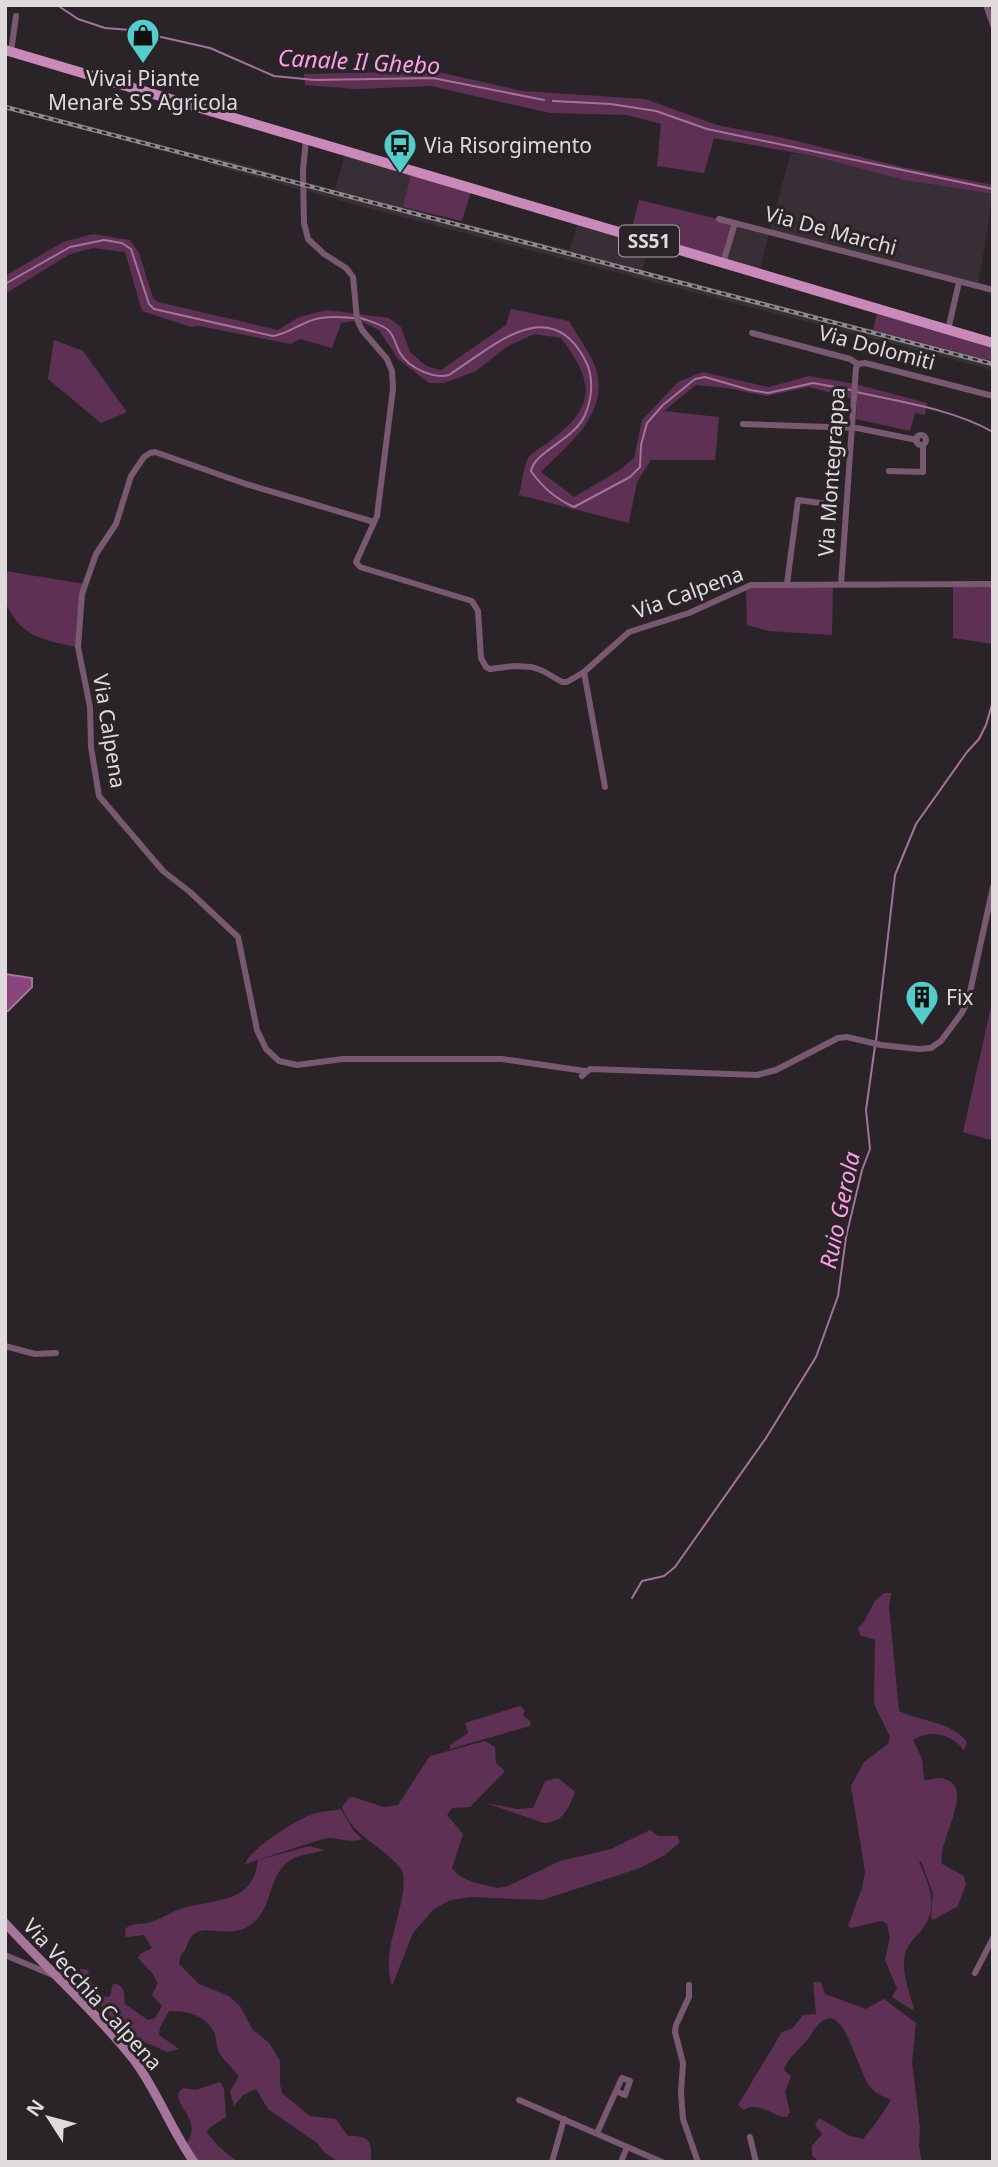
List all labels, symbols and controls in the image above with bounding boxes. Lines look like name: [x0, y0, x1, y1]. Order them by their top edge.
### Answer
shop icon: Vivai Piante Menarè SS Agricola: [124, 16, 162, 65]
water label: Canale Il Ghebo: [277, 41, 441, 81]
place label: Vivai Piante Menarè SS Agricola: [48, 64, 238, 116]
bus stop icon: Via Risorgimento: [381, 126, 419, 175]
place label: Via Risorgimento: [424, 131, 592, 159]
street label: Via De Marchi: [762, 199, 900, 261]
road number: SS51: [619, 226, 679, 256]
street label: Via Dolomiti: [816, 318, 938, 376]
street label: Via Montegrappa: [811, 386, 851, 558]
street label: Via Calpena: [629, 559, 747, 625]
street label: Via Calpena: [87, 672, 133, 790]
building icon: Fix: [903, 978, 941, 1027]
place label: Fix: [946, 983, 973, 1011]
water label: Ruio Gerola: [811, 1148, 867, 1272]
street label: Via Vecchia Calpena: [17, 1912, 169, 2076]
north arrow: [14, 2083, 84, 2153]
text: N: [20, 2094, 50, 2122]

